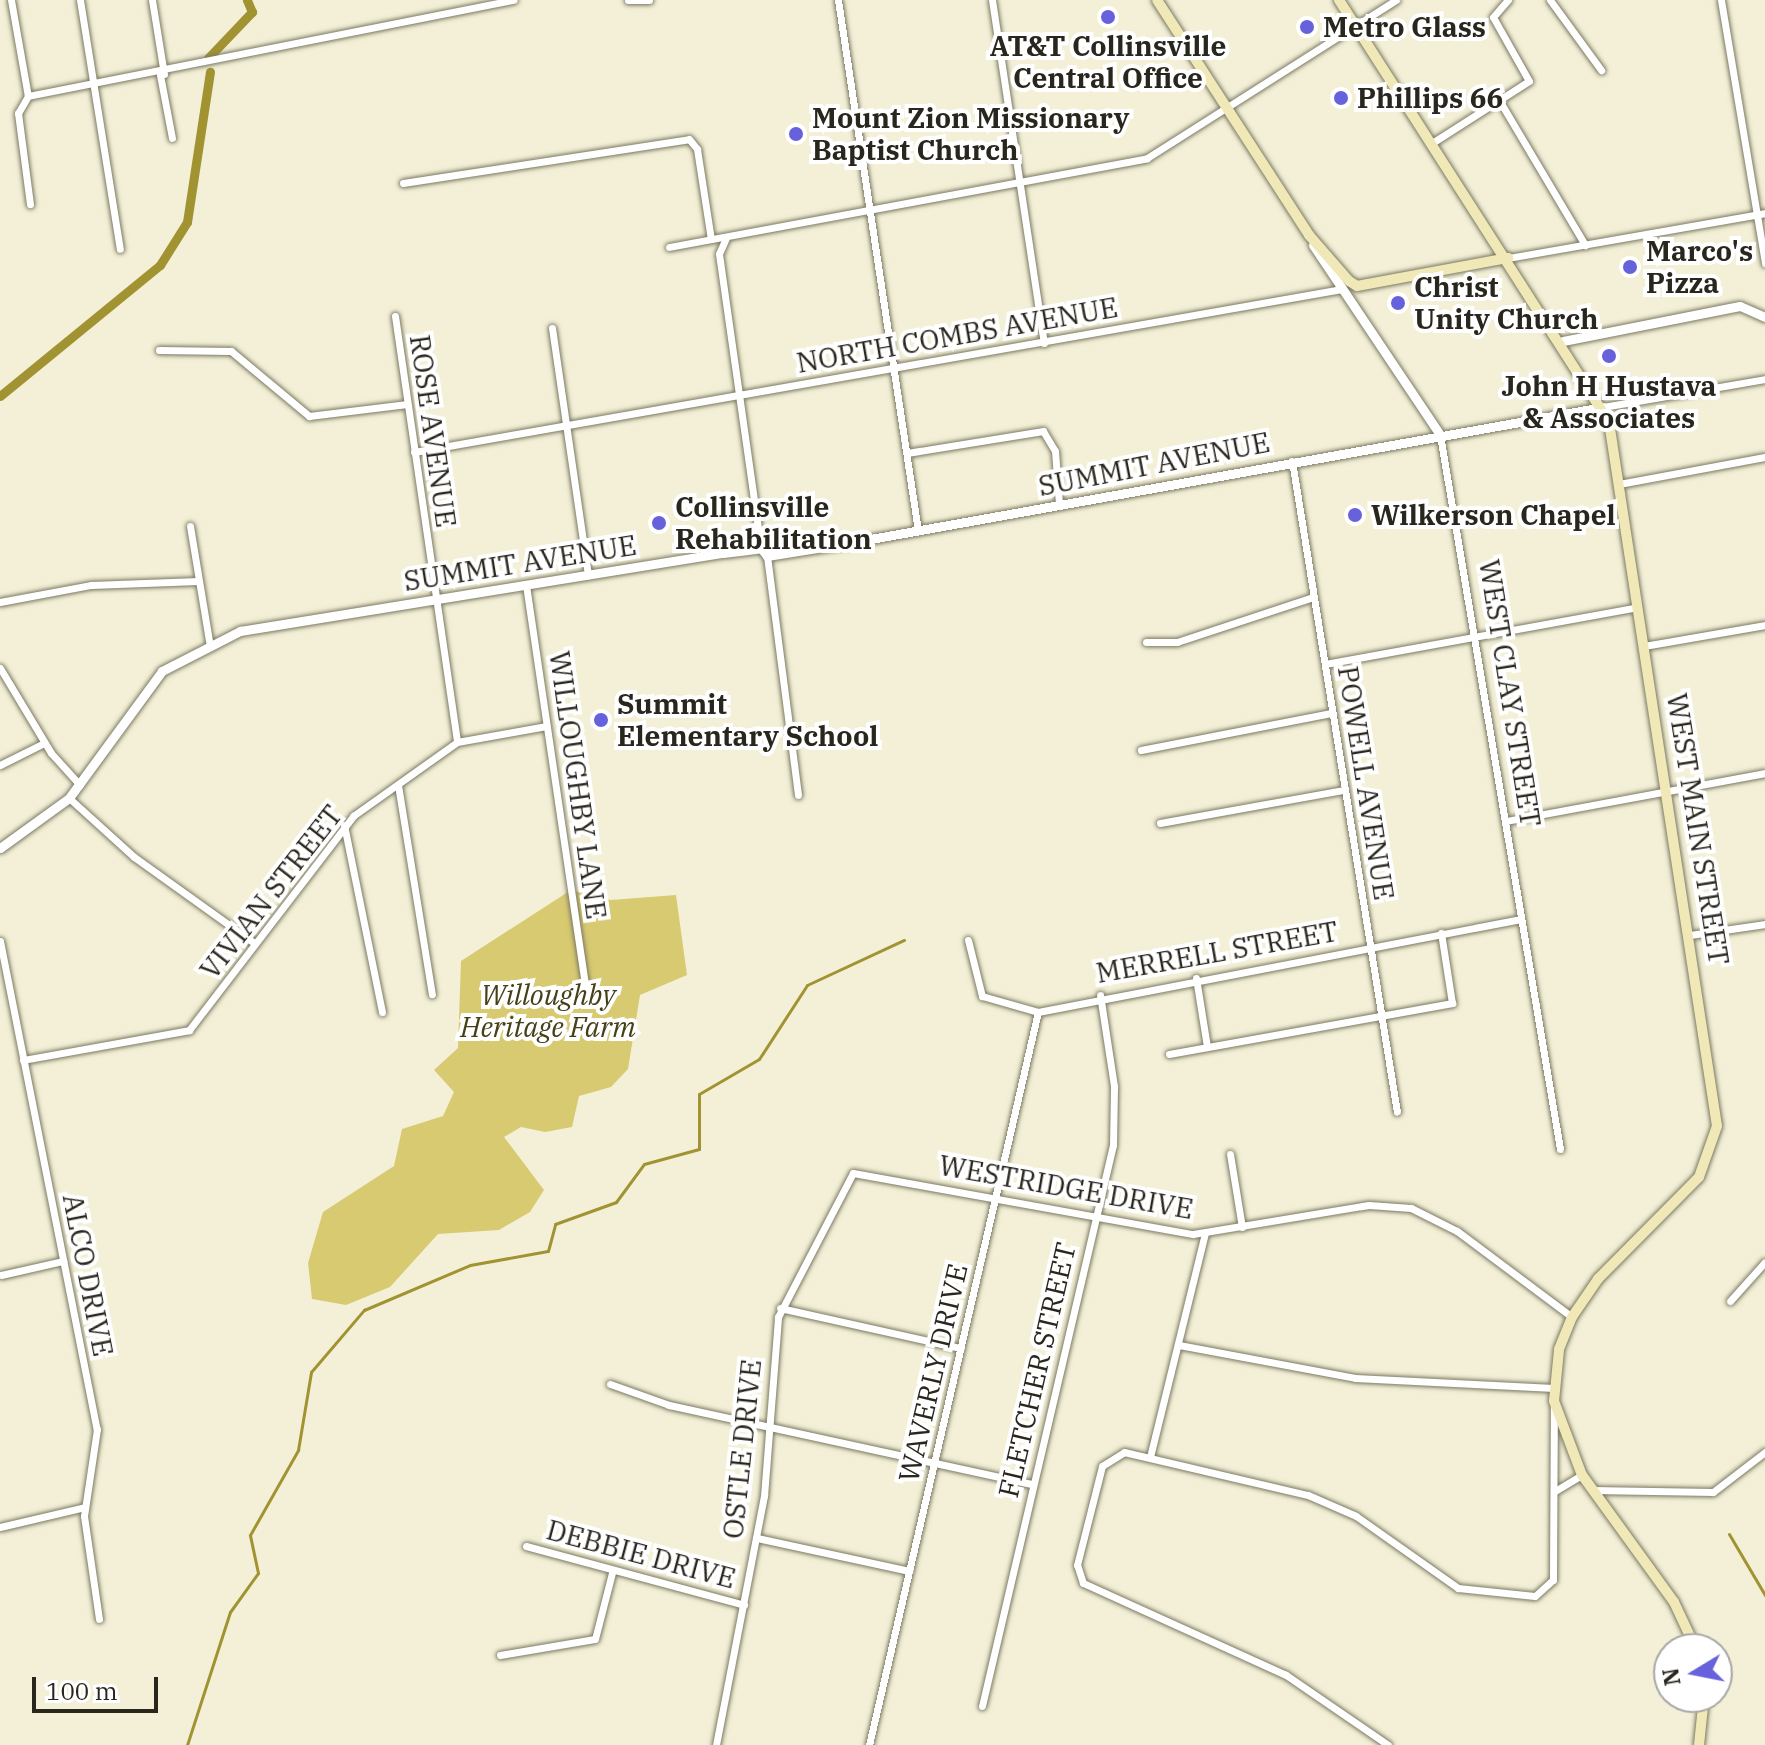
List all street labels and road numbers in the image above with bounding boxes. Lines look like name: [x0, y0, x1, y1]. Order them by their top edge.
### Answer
street label: NORTH COMBS AVENUE: [794, 290, 1120, 380]
street label: ROSE AVENUE: [403, 333, 463, 529]
street label: SUMMIT AVENUE: [1035, 425, 1273, 503]
street label: SUMMIT AVENUE: [401, 528, 639, 598]
street label: WEST CLAY STREET: [1472, 557, 1548, 829]
street label: WILLOUGHBY LANE: [543, 649, 613, 921]
street label: POWELL AVENUE: [1331, 664, 1401, 902]
street label: WEST MAIN STREET: [1660, 691, 1736, 967]
street label: VIVIAN STREET: [193, 798, 349, 986]
street label: MERRELL STREET: [1093, 914, 1341, 990]
street label: WESTRIDGE DRIVE: [936, 1148, 1196, 1226]
street label: ALCO DRIVE: [56, 1191, 120, 1359]
street label: FLETCHER STREET: [991, 1239, 1083, 1501]
street label: WAVERLY DRIVE: [892, 1261, 974, 1485]
street label: OSTLE DRIVE: [716, 1358, 768, 1540]
street label: DEBBIE DRIVE: [543, 1513, 739, 1595]

